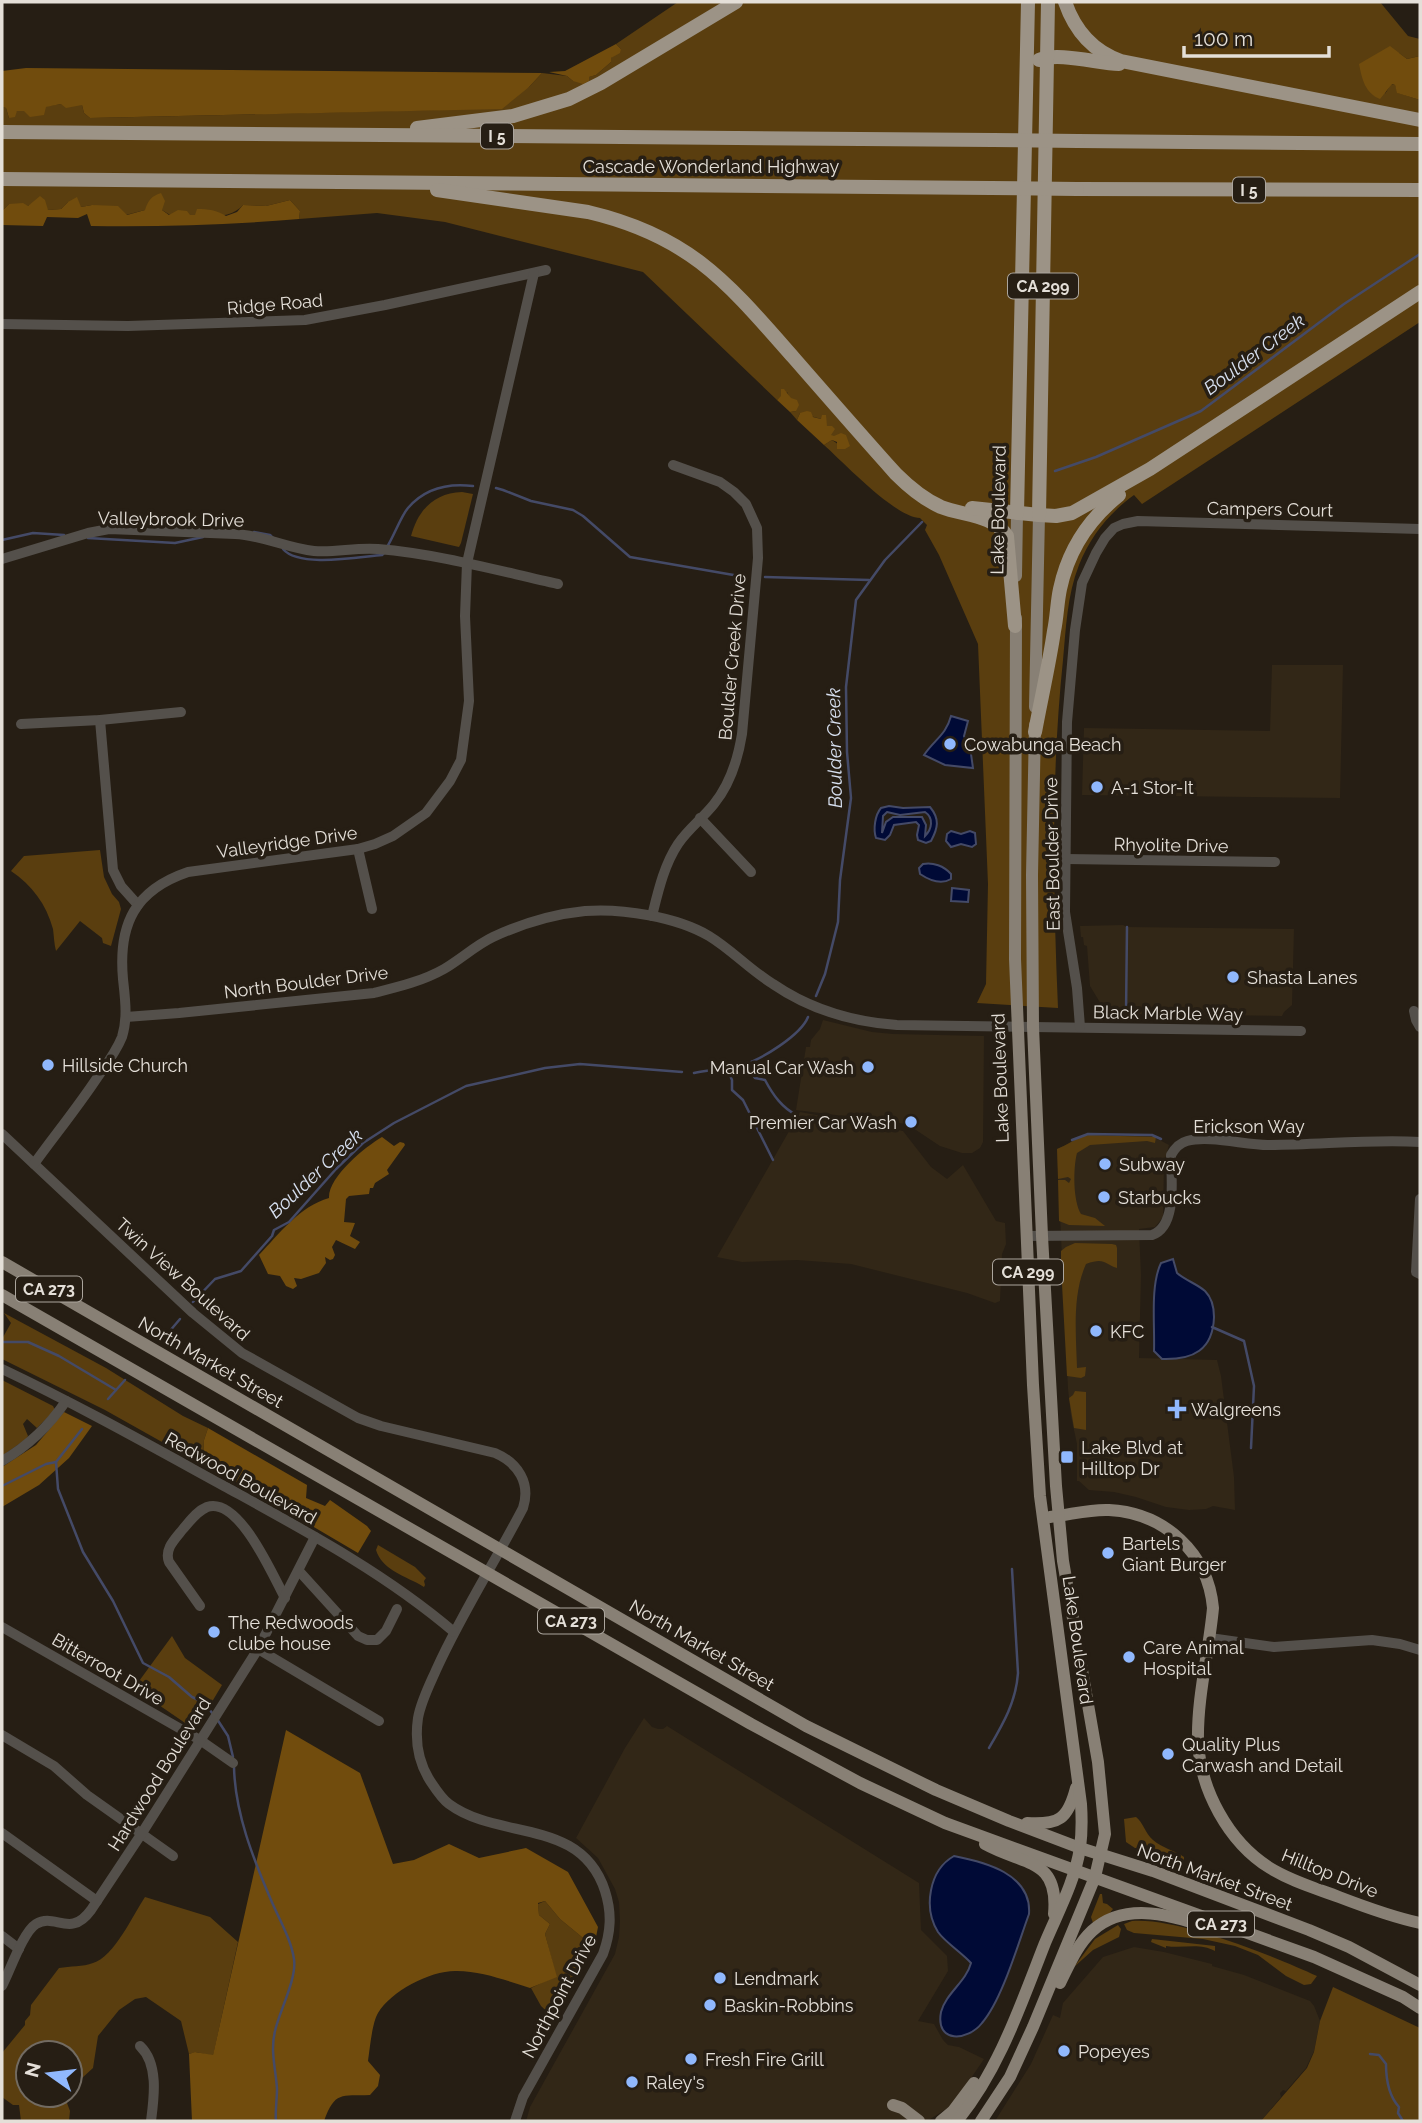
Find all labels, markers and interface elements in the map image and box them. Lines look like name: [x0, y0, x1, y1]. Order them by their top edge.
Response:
scale bar: [1184, 14, 1329, 58]
text: 100 m: [1194, 26, 1253, 51]
road number: I 5: [481, 124, 513, 148]
street label: Cascade Wonderland Highway: [583, 156, 839, 177]
road number: I 5: [1233, 178, 1265, 202]
road number: CA 299: [1008, 274, 1078, 298]
street label: Ridge Road: [226, 289, 324, 319]
water label: Boulder Creek: [1199, 309, 1309, 399]
street label: Lake Boulevard: [986, 445, 1010, 575]
street label: Campers Court: [1207, 497, 1333, 521]
street label: Valleybrook Drive: [98, 507, 245, 531]
street label: Boulder Creek Drive: [714, 572, 750, 741]
water label: Boulder Creek: [822, 688, 846, 808]
place label: Cowabunga Beach: [964, 734, 1122, 755]
marker: Cowabunga Beach: [942, 736, 958, 752]
street label: East Boulder Drive: [1040, 777, 1064, 931]
place label: A-1 Stor-It: [1111, 777, 1194, 798]
marker: A-1 Stor-It: [1089, 779, 1105, 795]
street label: Valleyridge Drive: [215, 822, 359, 862]
street label: Rhyolite Drive: [1113, 833, 1229, 857]
street label: North Boulder Drive: [223, 961, 390, 1002]
place label: Shasta Lanes: [1247, 967, 1358, 988]
marker: Shasta Lanes: [1225, 969, 1241, 985]
street label: Black Marble Way: [1093, 1001, 1244, 1025]
street label: Lake Boulevard: [987, 1013, 1013, 1143]
place label: Hillside Church: [62, 1055, 188, 1076]
marker: Hillside Church: [40, 1057, 56, 1073]
place label: Manual Car Wash: [710, 1057, 854, 1078]
marker: Manual Car Wash: [860, 1059, 876, 1075]
place label: Premier Car Wash: [749, 1112, 897, 1133]
marker: Premier Car Wash: [903, 1114, 919, 1130]
street label: Erickson Way: [1193, 1116, 1305, 1137]
water label: Boulder Creek: [263, 1124, 367, 1222]
place label: Subway: [1119, 1154, 1185, 1175]
marker: Subway: [1097, 1156, 1113, 1172]
place label: Starbucks: [1118, 1187, 1201, 1208]
marker: Starbucks: [1096, 1189, 1112, 1205]
street label: Twin View Boulevard: [112, 1213, 254, 1345]
road number: CA 299: [993, 1260, 1063, 1284]
road number: CA 273: [16, 1276, 82, 1302]
street label: North Market Street: [135, 1312, 287, 1412]
place label: KFC: [1110, 1321, 1144, 1342]
marker: KFC: [1088, 1323, 1104, 1339]
place label: Walgreens: [1191, 1399, 1281, 1420]
marker: Walgreens: [1169, 1401, 1185, 1417]
street label: Redwood Boulevard: [162, 1428, 320, 1528]
place label: Lake Blvd at Hilltop Dr: [1081, 1437, 1183, 1479]
marker: Lake Blvd at Hilltop Dr: [1059, 1449, 1075, 1465]
place label: Bartels Giant Burger: [1122, 1533, 1227, 1575]
marker: Bartels Giant Burger: [1100, 1545, 1116, 1561]
street label: Lake Boulevard: [1059, 1574, 1097, 1706]
street label: North Market Street: [626, 1595, 778, 1695]
road number: CA 273: [538, 1609, 604, 1634]
place label: The Redwoods clube house: [228, 1612, 354, 1654]
marker: The Redwoods clube house: [206, 1624, 222, 1640]
street label: Bitterroot Drive: [48, 1629, 168, 1710]
place label: Care Animal Hospital: [1143, 1637, 1244, 1679]
marker: Care Animal Hospital: [1121, 1649, 1137, 1665]
street label: Hardwood Boulevard: [103, 1693, 215, 1855]
place label: Quality Plus Carwash and Detail: [1182, 1734, 1343, 1776]
marker: Quality Plus Carwash and Detail: [1160, 1746, 1176, 1762]
street label: North Market Street: [1134, 1839, 1296, 1915]
street label: Hilltop Drive: [1279, 1844, 1382, 1902]
road number: CA 273: [1188, 1912, 1254, 1936]
street label: Northpoint Drive: [518, 1930, 601, 2061]
place label: Lendmark: [734, 1968, 819, 1989]
marker: Lendmark: [712, 1970, 728, 1986]
place label: Baskin-Robbins: [724, 1995, 854, 2016]
marker: Baskin-Robbins: [702, 1997, 718, 2013]
north arrow: [14, 2039, 84, 2109]
place label: Popeyes: [1078, 2041, 1150, 2062]
marker: Popeyes: [1056, 2043, 1072, 2059]
place label: Fresh Fire Grill: [705, 2049, 824, 2070]
marker: Fresh Fire Grill: [683, 2051, 699, 2067]
text: N: [20, 2060, 45, 2080]
place label: Raley's: [646, 2072, 705, 2093]
marker: Raley's: [624, 2074, 640, 2090]

